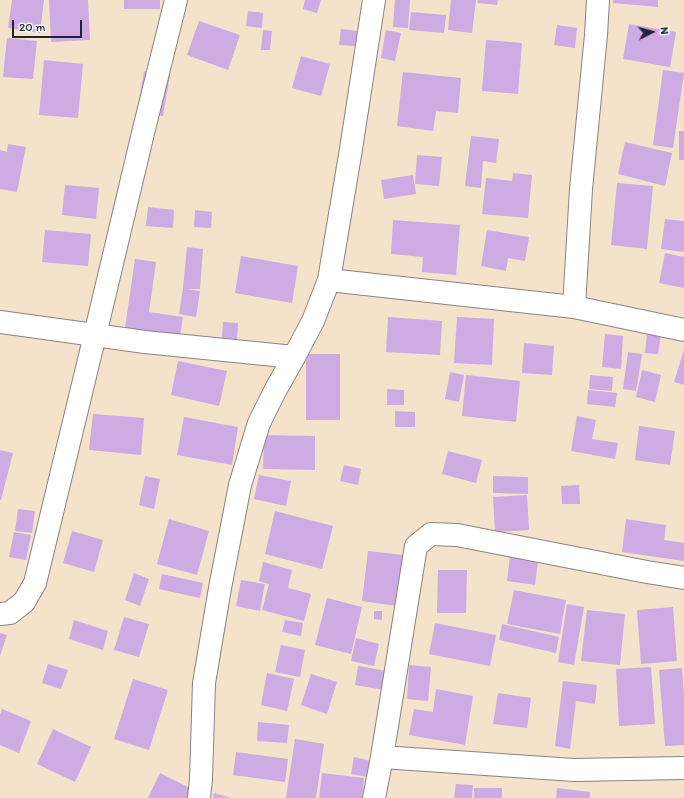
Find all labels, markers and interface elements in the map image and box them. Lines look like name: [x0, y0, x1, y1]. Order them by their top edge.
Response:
scale bar: [14, 12, 84, 38]
north arrow: [632, 12, 672, 52]
text: 20 m: [19, 20, 46, 34]
text: N: [658, 26, 671, 35]

